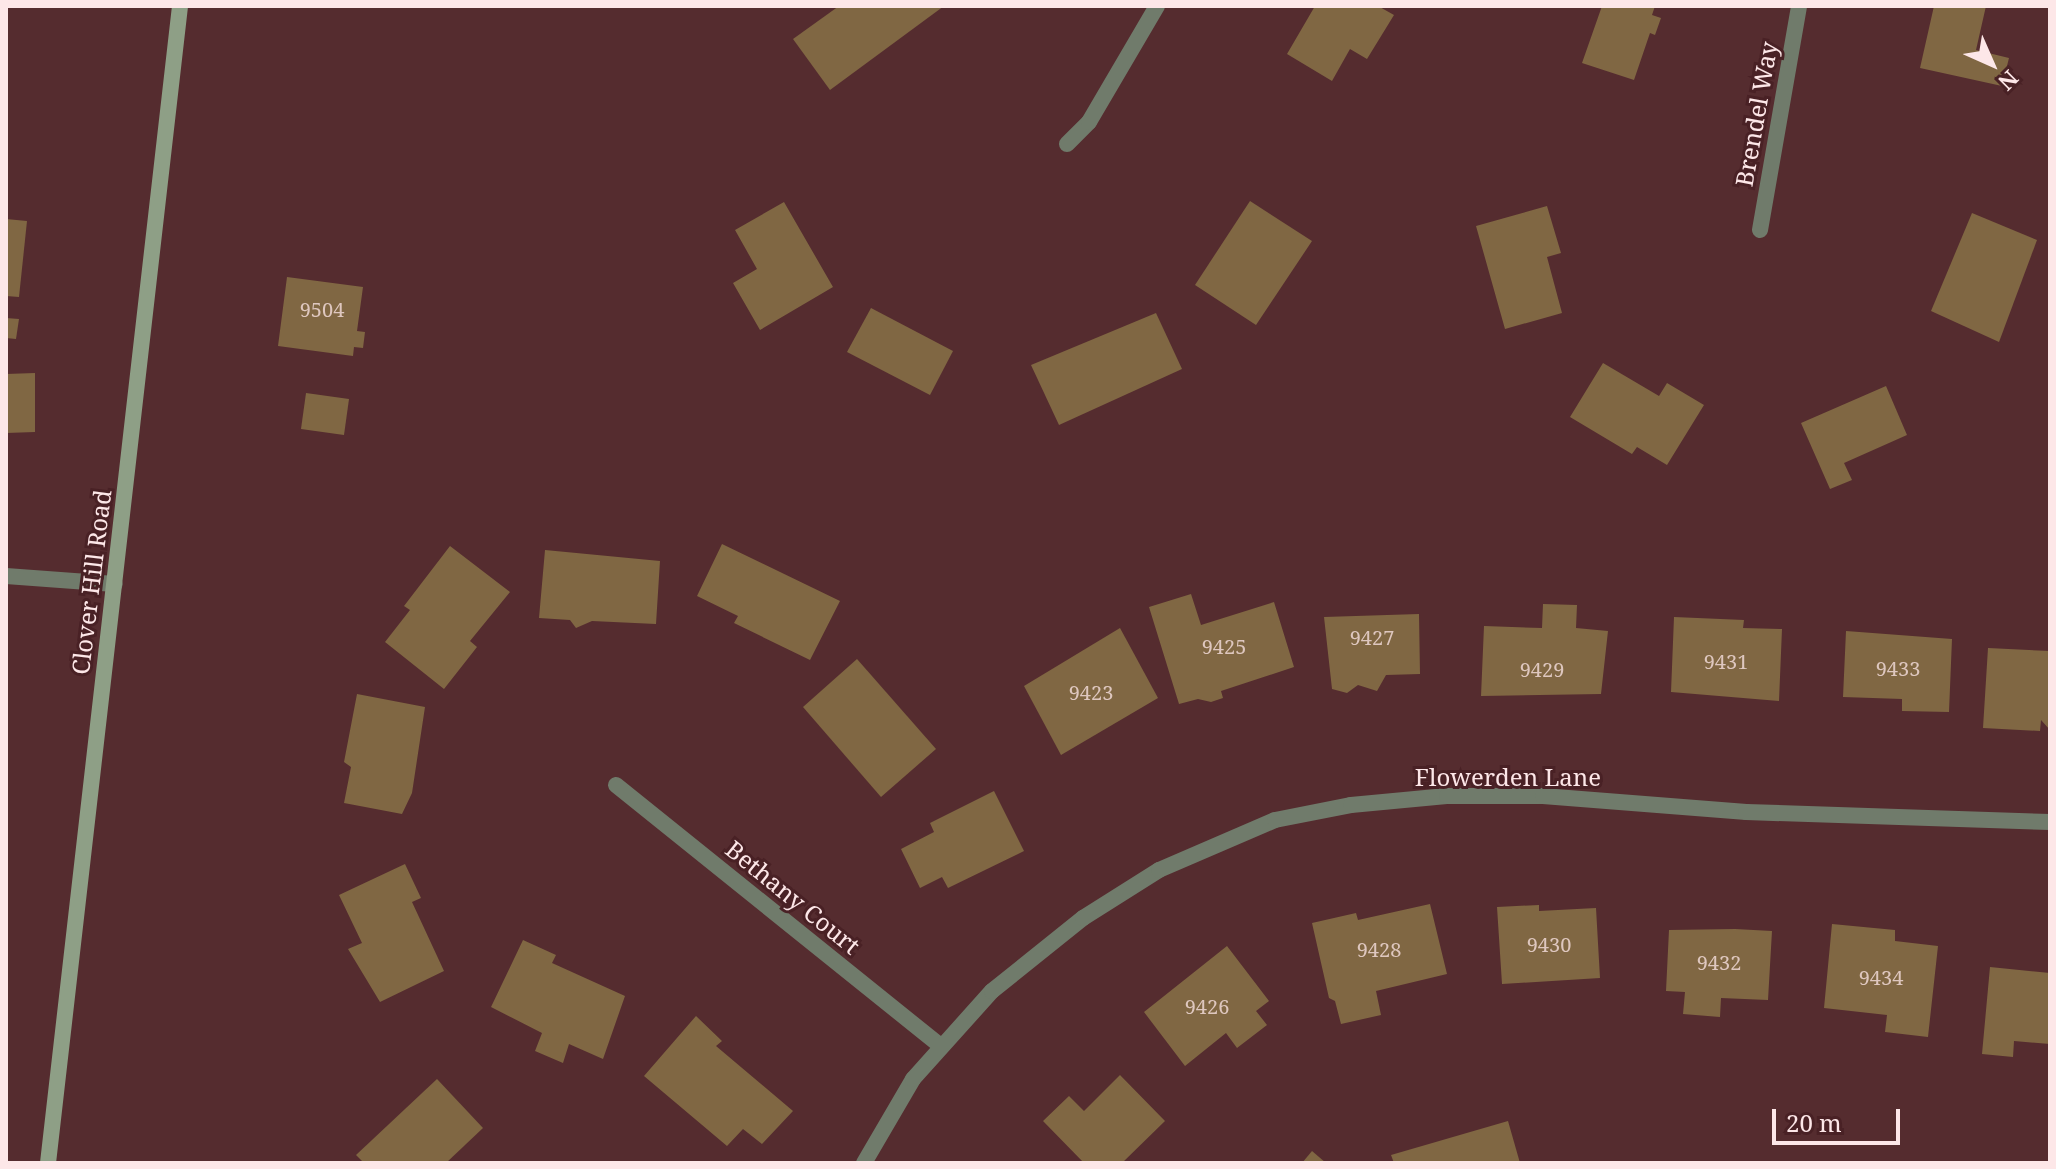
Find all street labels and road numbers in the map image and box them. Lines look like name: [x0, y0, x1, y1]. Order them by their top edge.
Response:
street label: Brendel Way: [1729, 39, 1783, 189]
street label: Clover Hill Road: [65, 488, 117, 676]
street label: Flowerden Lane: [1415, 763, 1601, 791]
street label: Bethany Court: [720, 834, 866, 960]

